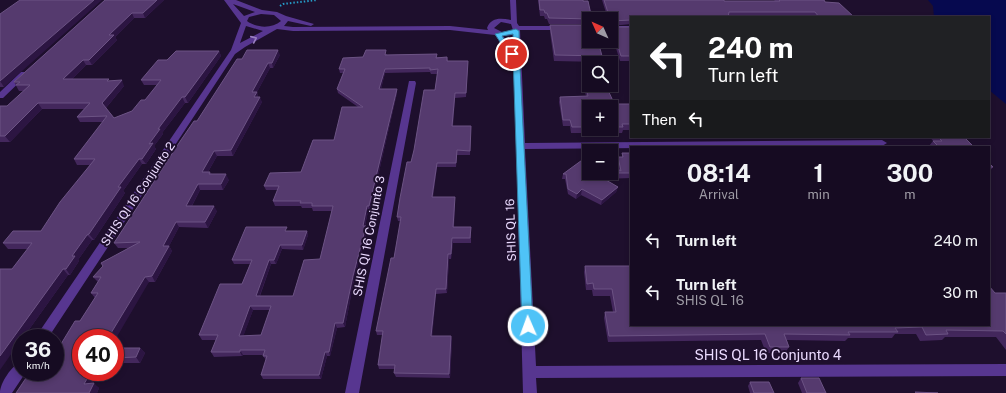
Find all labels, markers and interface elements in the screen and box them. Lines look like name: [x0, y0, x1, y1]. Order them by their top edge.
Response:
north arrow: [582, 12, 618, 48]
map controls: [582, 12, 618, 180]
text: 240 m: [708, 31, 794, 64]
icon: left: [642, 32, 694, 84]
one-way arrow: [250, 36, 258, 44]
pin: [495, 37, 529, 71]
icon: arrive: [501, 43, 523, 65]
button: search: [582, 56, 618, 92]
text: Turn left: [708, 65, 778, 86]
button: +: [582, 100, 618, 136]
icon: left: [685, 108, 707, 130]
text: Then: [642, 111, 677, 128]
street label: SHIS QI 16 Conjunto 2: [98, 139, 178, 249]
button: −: [582, 144, 618, 180]
text: 08:14: [687, 159, 751, 187]
text: 1: [813, 159, 824, 187]
text: 300: [886, 159, 933, 187]
street label: SHIS QI 16 Conjunto 3: [350, 174, 388, 298]
text: Arrival: [699, 187, 739, 202]
text: min: [808, 187, 830, 202]
text: m: [904, 187, 915, 202]
street label: SHIS QL 16: [503, 198, 519, 262]
icon: left: [642, 229, 664, 251]
text: Turn left: [676, 232, 737, 249]
text: 240 m: [934, 232, 978, 249]
text: Turn left: [676, 276, 737, 293]
icon: left: [642, 281, 664, 303]
text: 30 m: [943, 284, 978, 301]
text: SHIS QL 16: [676, 293, 744, 308]
position arrow: [507, 305, 549, 347]
speed limit sign: 40: [72, 329, 124, 381]
text: 36: [25, 338, 51, 362]
street label: SHIS QL 16 Conjunto 4: [694, 347, 842, 363]
text: km/h: [26, 359, 50, 371]

